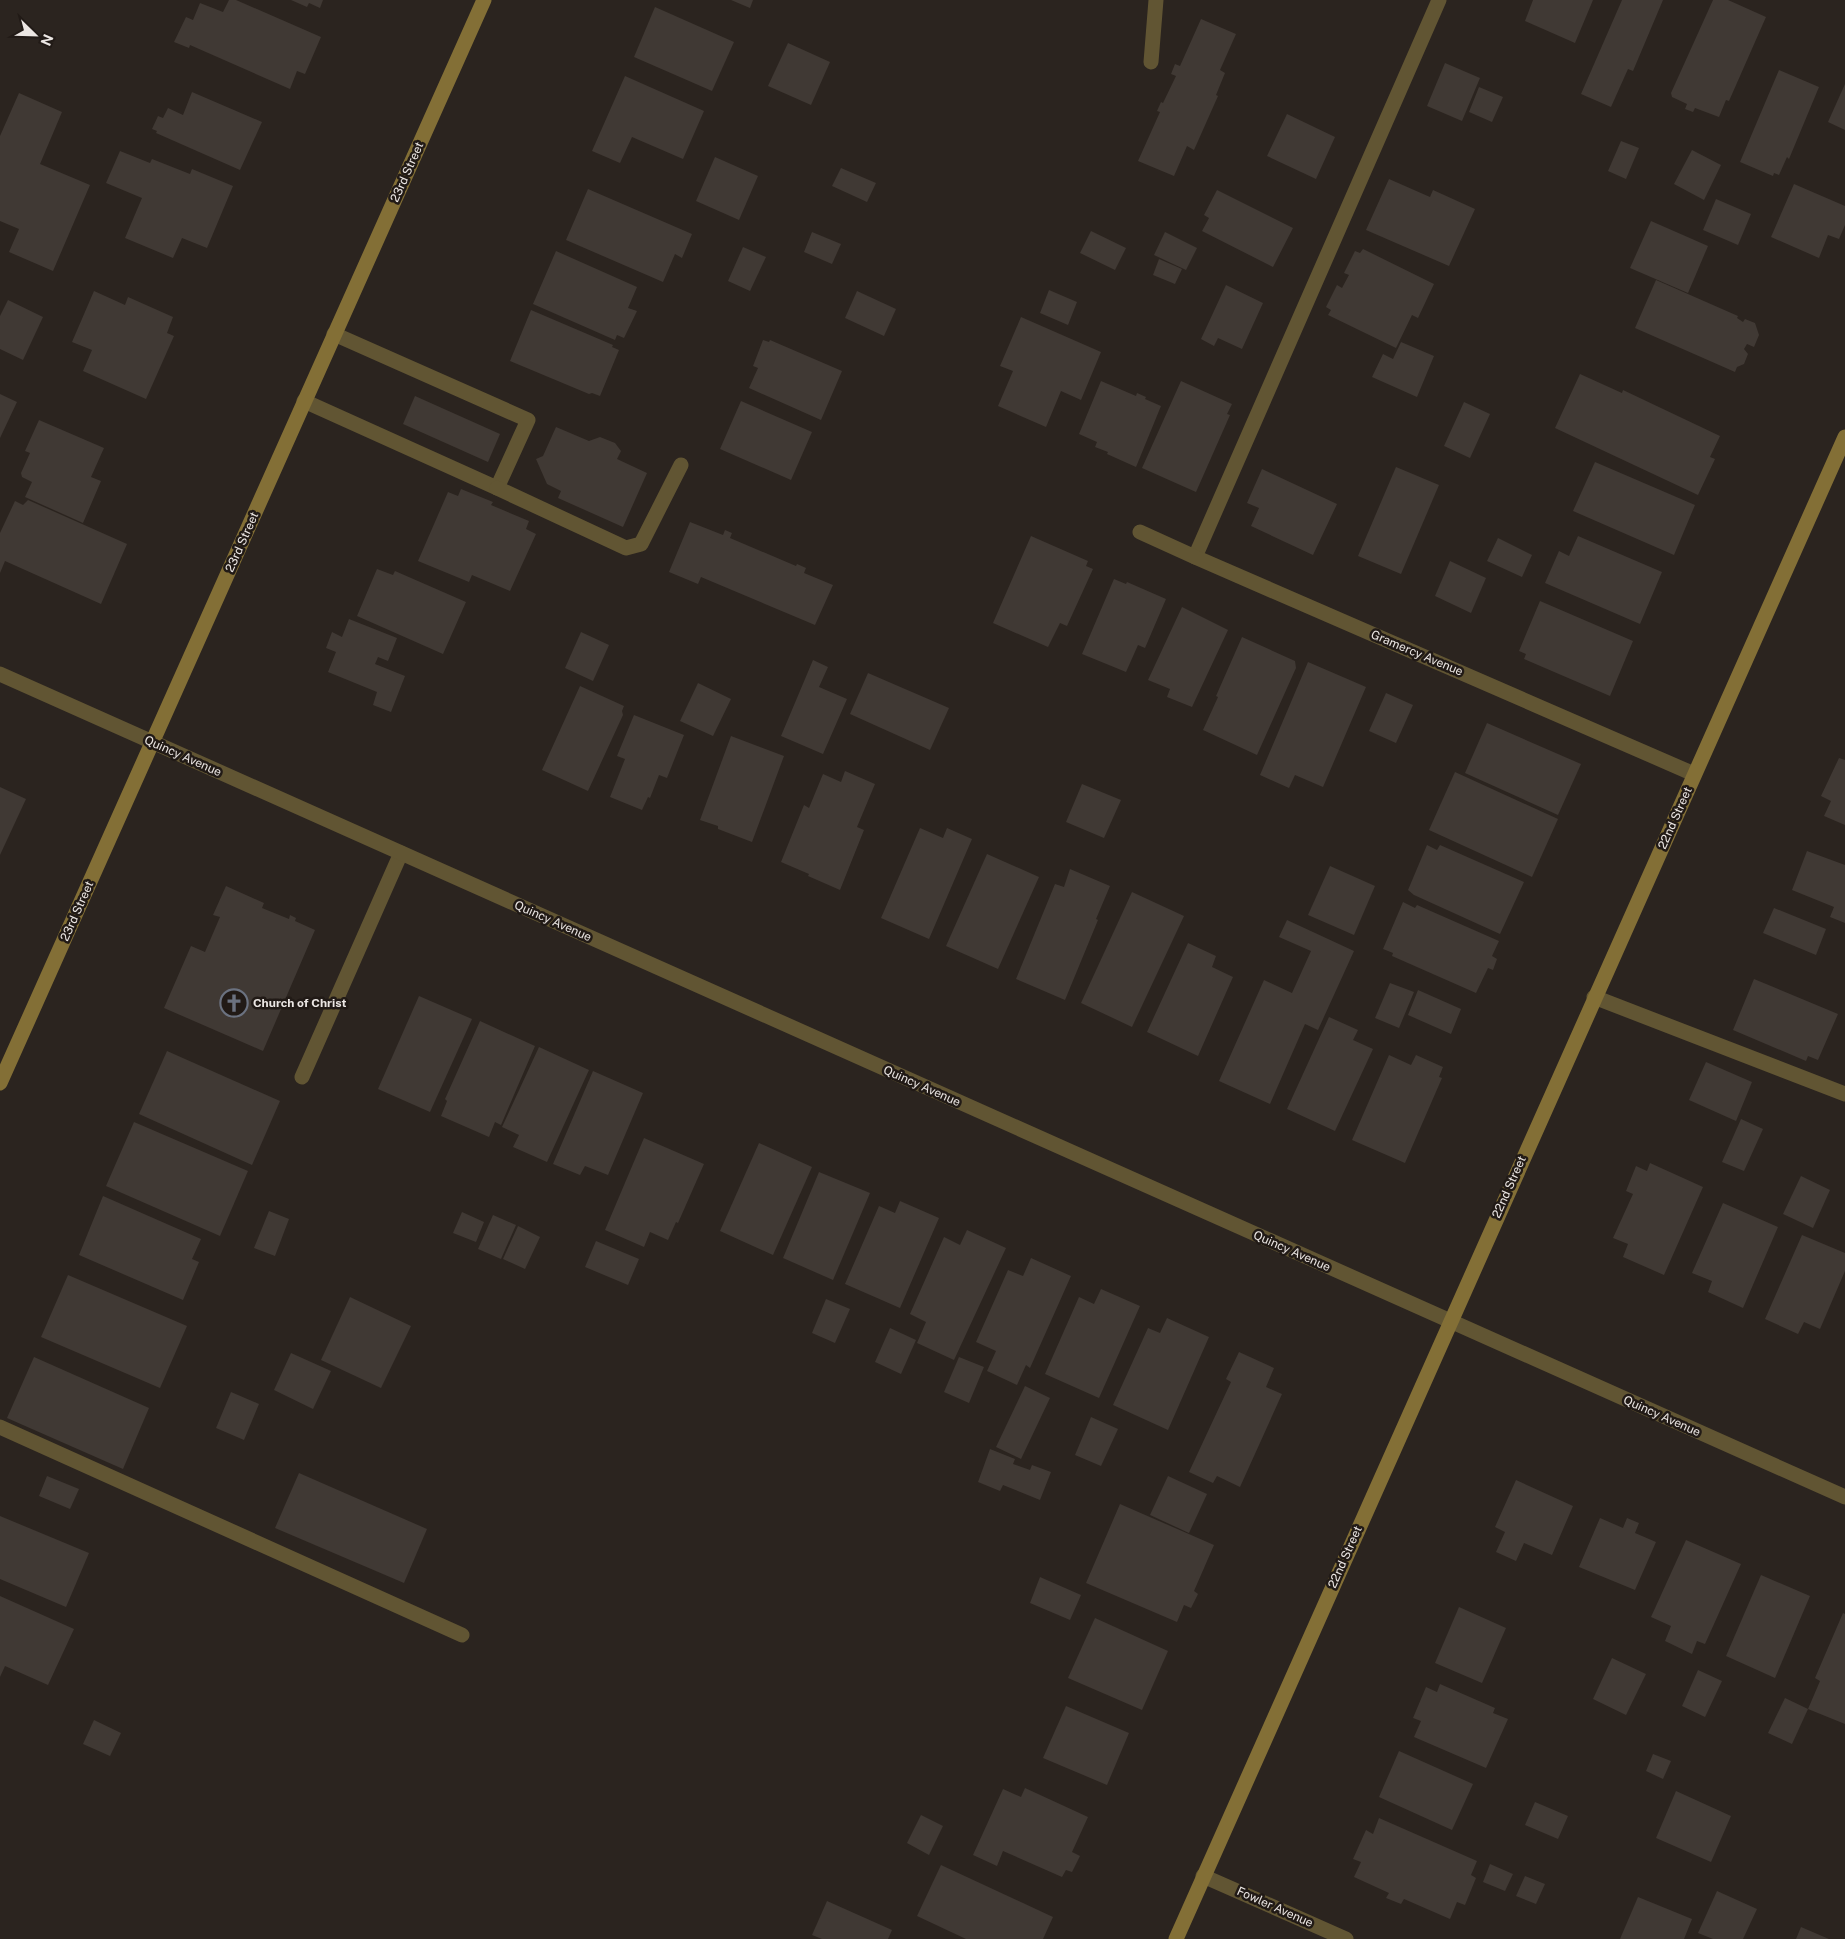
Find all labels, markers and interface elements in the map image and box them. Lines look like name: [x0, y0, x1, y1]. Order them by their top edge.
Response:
north arrow: [10, 10, 60, 60]
text: N: [37, 32, 56, 48]
street label: 23rd Street: [388, 139, 427, 204]
street label: 23rd Street: [223, 509, 262, 574]
street label: Gramercy Avenue: [1369, 627, 1465, 679]
street label: Quincy Avenue: [142, 733, 224, 779]
street label: 22nd Street: [1655, 785, 1695, 851]
street label: 23rd Street: [58, 878, 97, 943]
street label: Quincy Avenue: [512, 898, 594, 944]
church icon: Church of Christ: [219, 988, 249, 1018]
place label: Church of Christ: [253, 996, 346, 1010]
street label: Quincy Avenue: [881, 1063, 963, 1109]
street label: 22nd Street: [1489, 1154, 1529, 1220]
street label: Quincy Avenue: [1251, 1228, 1333, 1274]
street label: Quincy Avenue: [1621, 1393, 1703, 1439]
street label: 22nd Street: [1325, 1524, 1365, 1590]
street label: Fowler Avenue: [1235, 1884, 1315, 1930]

